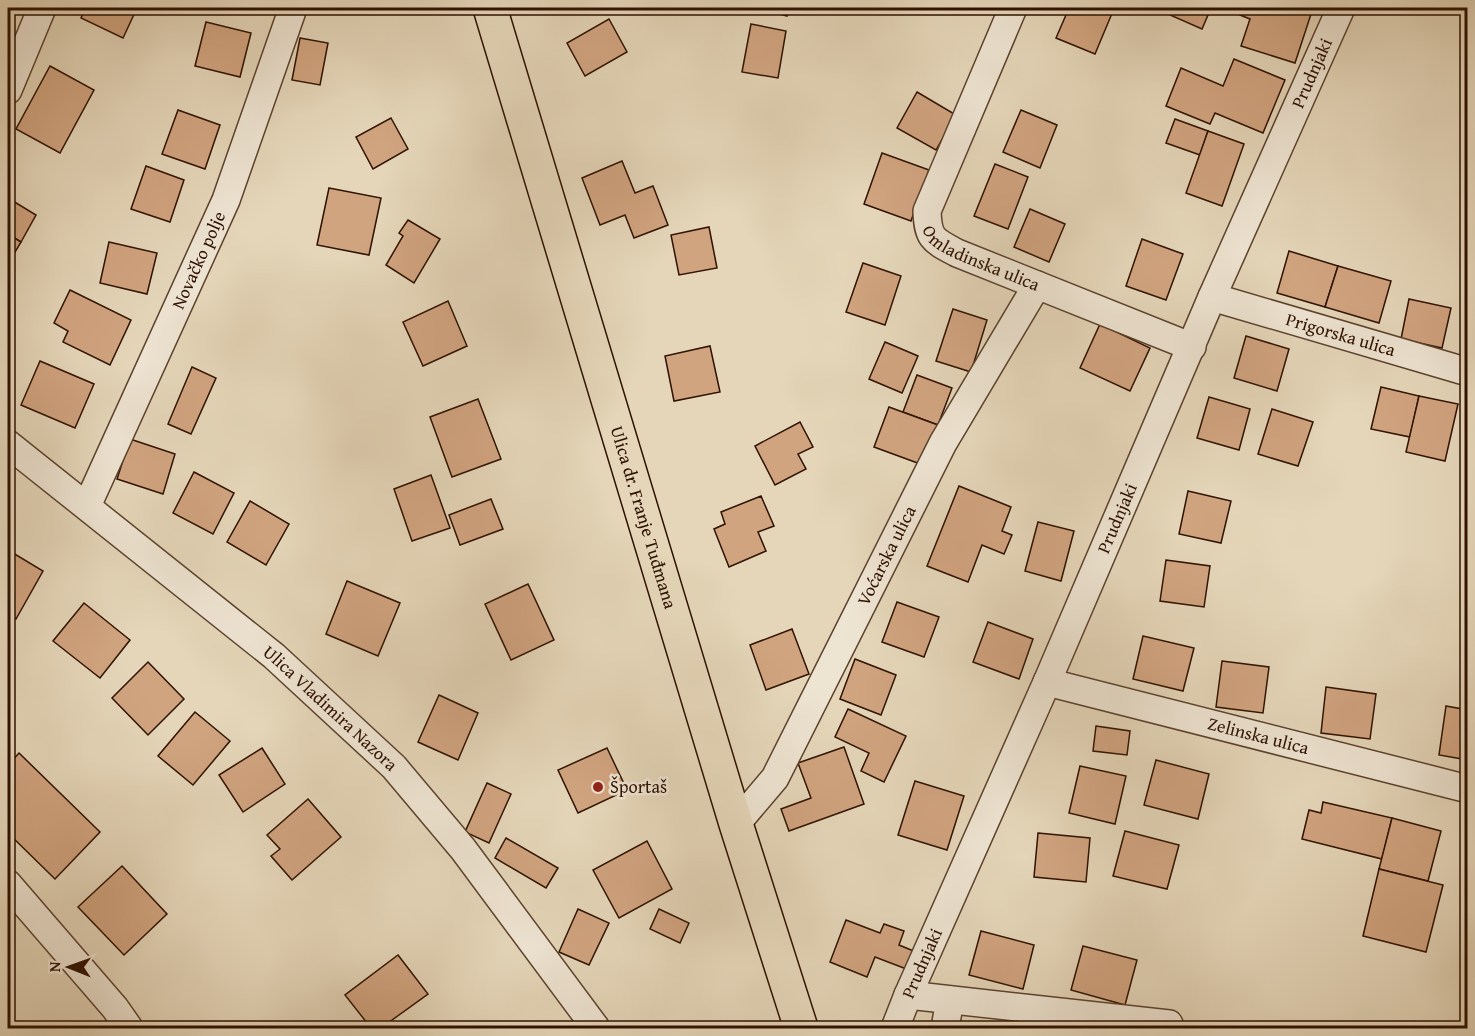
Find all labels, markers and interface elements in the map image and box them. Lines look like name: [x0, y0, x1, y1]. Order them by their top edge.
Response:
street label: Prudnjaki: [1284, 34, 1339, 112]
street label: Novačko polje: [164, 207, 232, 313]
street label: Omladinska ulica: [916, 221, 1044, 298]
street label: Prigorska ulica: [1283, 305, 1399, 363]
street label: Ulica dr. Franje Tuđmana: [604, 422, 684, 612]
street label: Prudnjaki: [1090, 479, 1144, 558]
street label: Voćarska ulica: [850, 500, 923, 610]
street label: Ulica Vladimira Nazora: [258, 638, 405, 778]
street label: Zelinska ulica: [1205, 709, 1312, 761]
place label: Športaš: [610, 773, 667, 800]
marker: Športaš: [591, 780, 605, 794]
street label: Prudnjaki: [894, 924, 949, 1003]
north arrow: [39, 937, 99, 997]
text: N: [42, 961, 66, 972]

